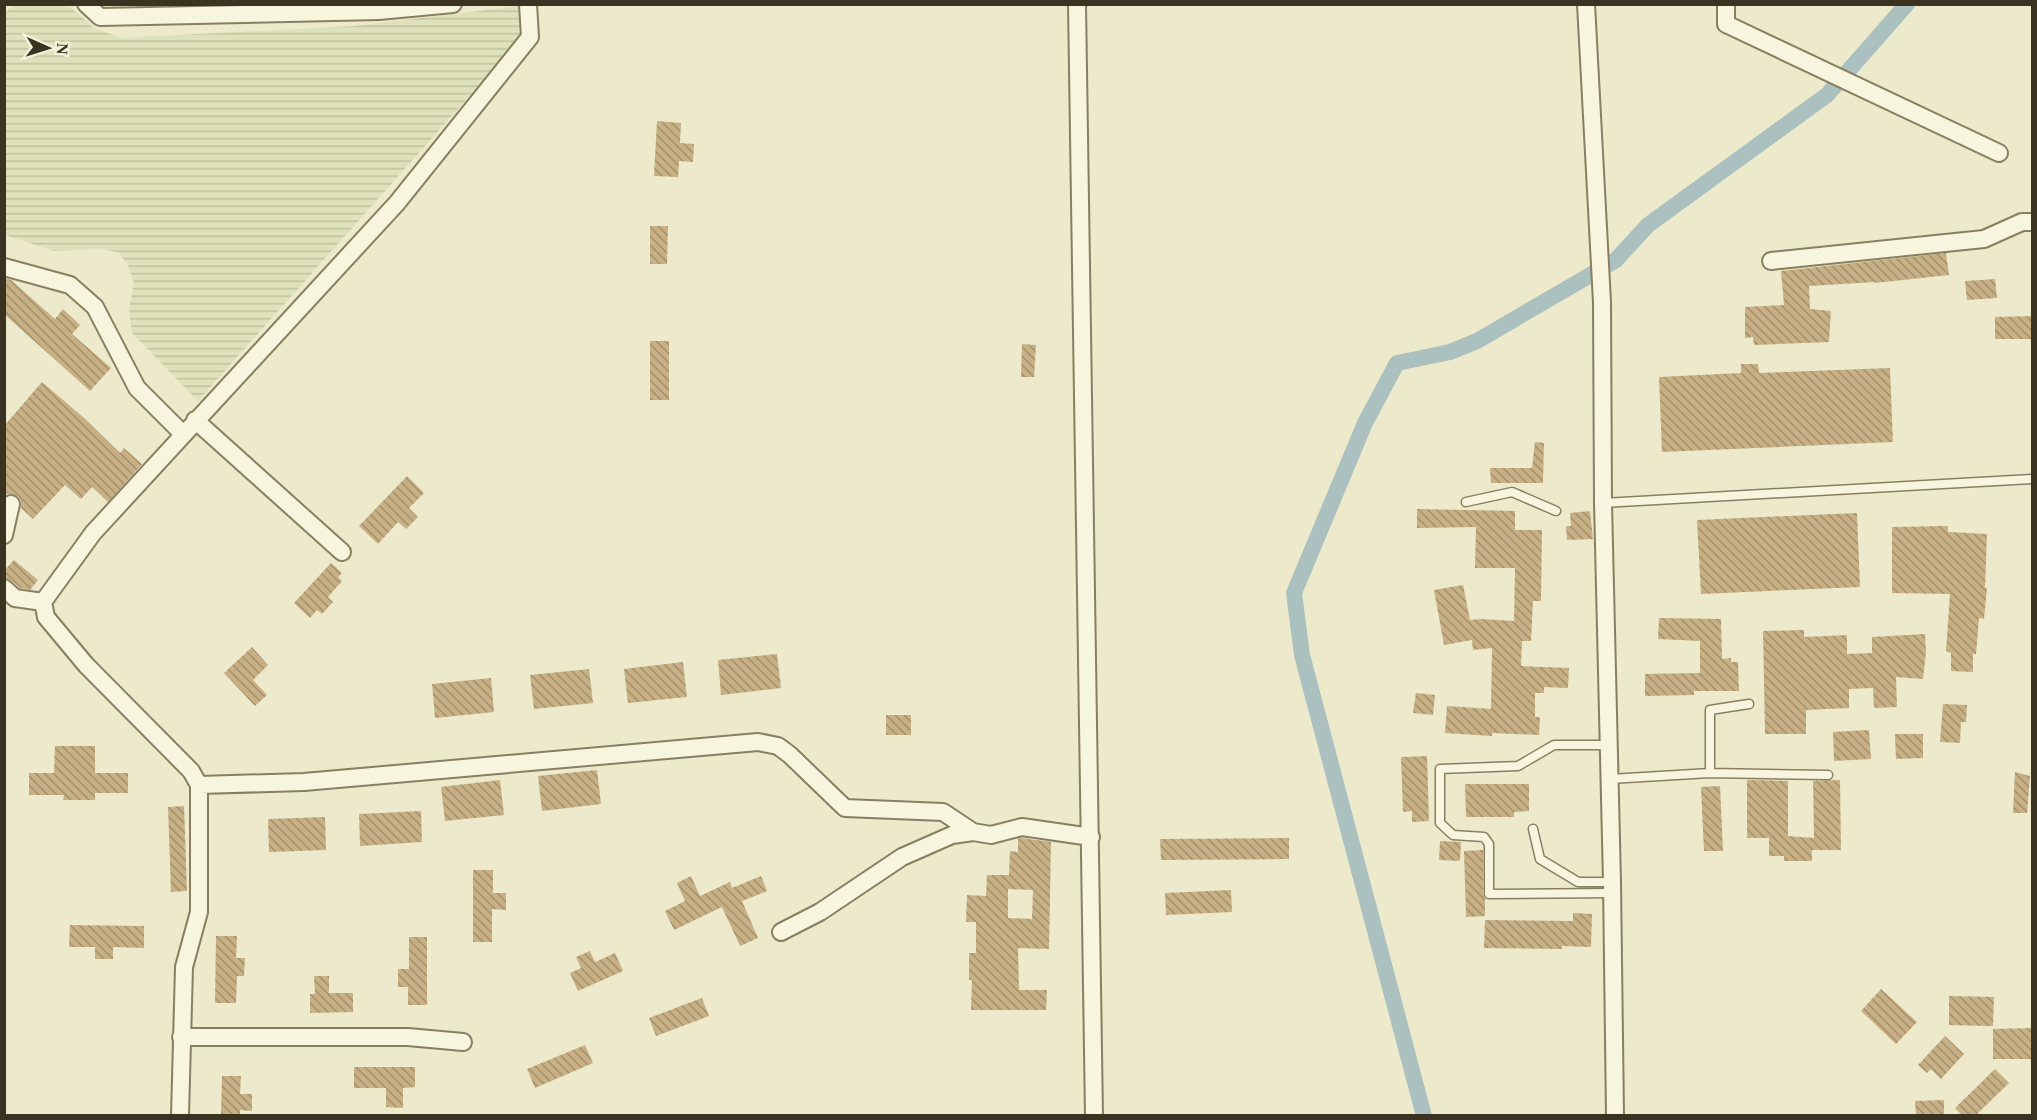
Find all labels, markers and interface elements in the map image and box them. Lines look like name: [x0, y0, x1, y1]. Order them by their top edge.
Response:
north arrow: [18, 18, 78, 78]
text: N: [54, 43, 71, 55]

